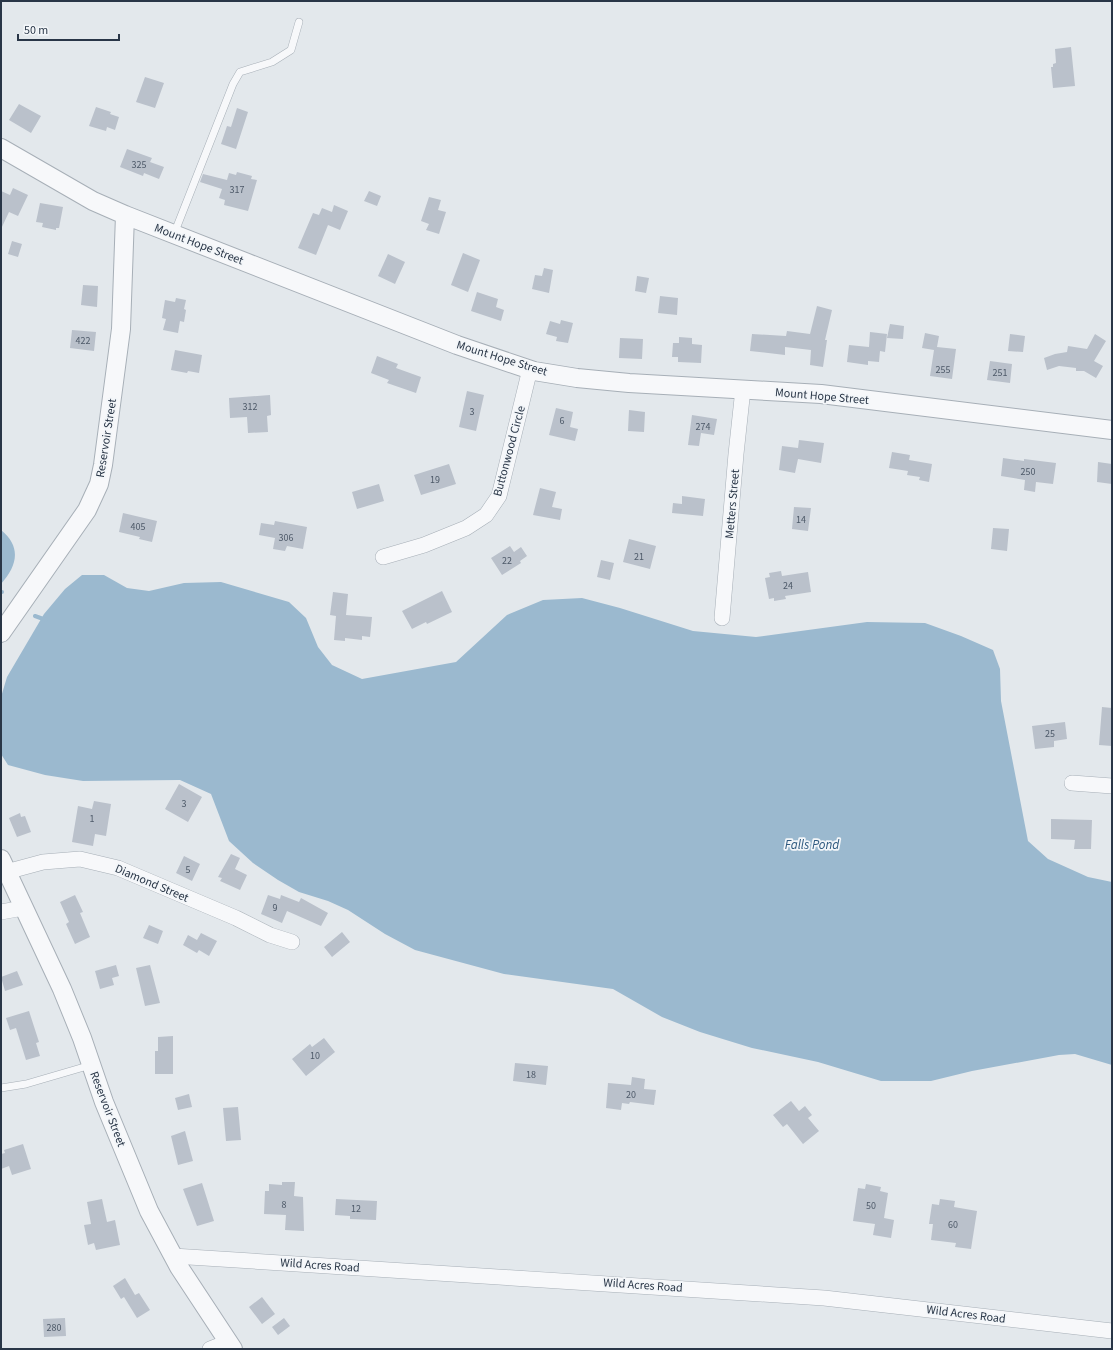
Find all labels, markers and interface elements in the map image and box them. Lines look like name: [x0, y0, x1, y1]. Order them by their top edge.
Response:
scale bar: [18, 16, 119, 42]
text: 50 m: [24, 22, 48, 39]
house number: 325: [132, 158, 146, 172]
house number: 317: [230, 183, 244, 197]
street label: Mount Hope Street: [152, 220, 246, 269]
house number: 422: [76, 334, 90, 348]
street label: Mount Hope Street: [454, 337, 549, 380]
house number: 255: [936, 363, 950, 377]
house number: 251: [993, 366, 1007, 380]
street label: Mount Hope Street: [774, 384, 870, 409]
street label: Reservoir Street: [92, 397, 121, 479]
house number: 312: [243, 400, 257, 414]
street label: Buttonwood Circle: [489, 404, 530, 498]
house number: 3: [470, 405, 475, 419]
house number: 6: [560, 414, 565, 428]
house number: 274: [696, 420, 710, 434]
house number: 250: [1021, 465, 1035, 479]
street label: Metters Street: [721, 469, 744, 540]
house number: 19: [430, 473, 440, 487]
house number: 14: [796, 513, 806, 527]
house number: 405: [131, 520, 145, 534]
house number: 306: [279, 531, 293, 545]
house number: 21: [634, 550, 644, 564]
house number: 22: [502, 554, 512, 568]
house number: 24: [783, 579, 793, 593]
house number: 25: [1045, 727, 1055, 741]
house number: 3: [182, 797, 187, 811]
house number: 1: [90, 812, 95, 826]
water label: Falls Pond: [785, 836, 840, 854]
street label: Diamond Street: [112, 860, 191, 907]
house number: 5: [186, 863, 191, 877]
house number: 9: [273, 901, 278, 915]
house number: 10: [310, 1049, 320, 1063]
house number: 18: [526, 1068, 536, 1082]
street label: Reservoir Street: [85, 1069, 130, 1149]
house number: 20: [626, 1088, 636, 1102]
house number: 8: [282, 1198, 287, 1212]
house number: 50: [866, 1199, 876, 1213]
house number: 12: [351, 1202, 361, 1216]
house number: 60: [948, 1218, 958, 1232]
street label: Wild Acres Road: [280, 1254, 360, 1277]
street label: Wild Acres Road: [603, 1274, 683, 1297]
street label: Wild Acres Road: [925, 1301, 1007, 1328]
house number: 280: [47, 1321, 61, 1335]

